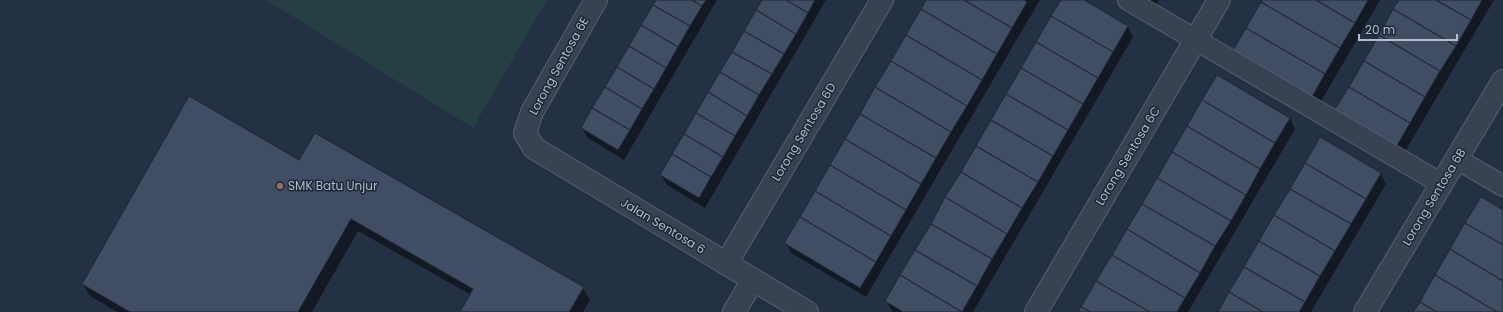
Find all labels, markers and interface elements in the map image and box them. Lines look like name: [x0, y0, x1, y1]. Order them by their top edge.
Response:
street label: Lorong Sentosa 6E: [525, 14, 593, 118]
scale bar: [1359, 16, 1457, 42]
text: 20 m: [1365, 21, 1395, 38]
street label: Lorong Sentosa 6D: [767, 79, 840, 184]
street label: Lorong Sentosa 6C: [1091, 103, 1164, 208]
street label: Lorong Sentosa 6B: [1398, 145, 1469, 249]
place label: SMK Batu Unjur: [288, 177, 378, 194]
marker: SMK Batu Unjur: [275, 181, 285, 191]
street label: Jalan Sentosa 6: [618, 194, 709, 258]

